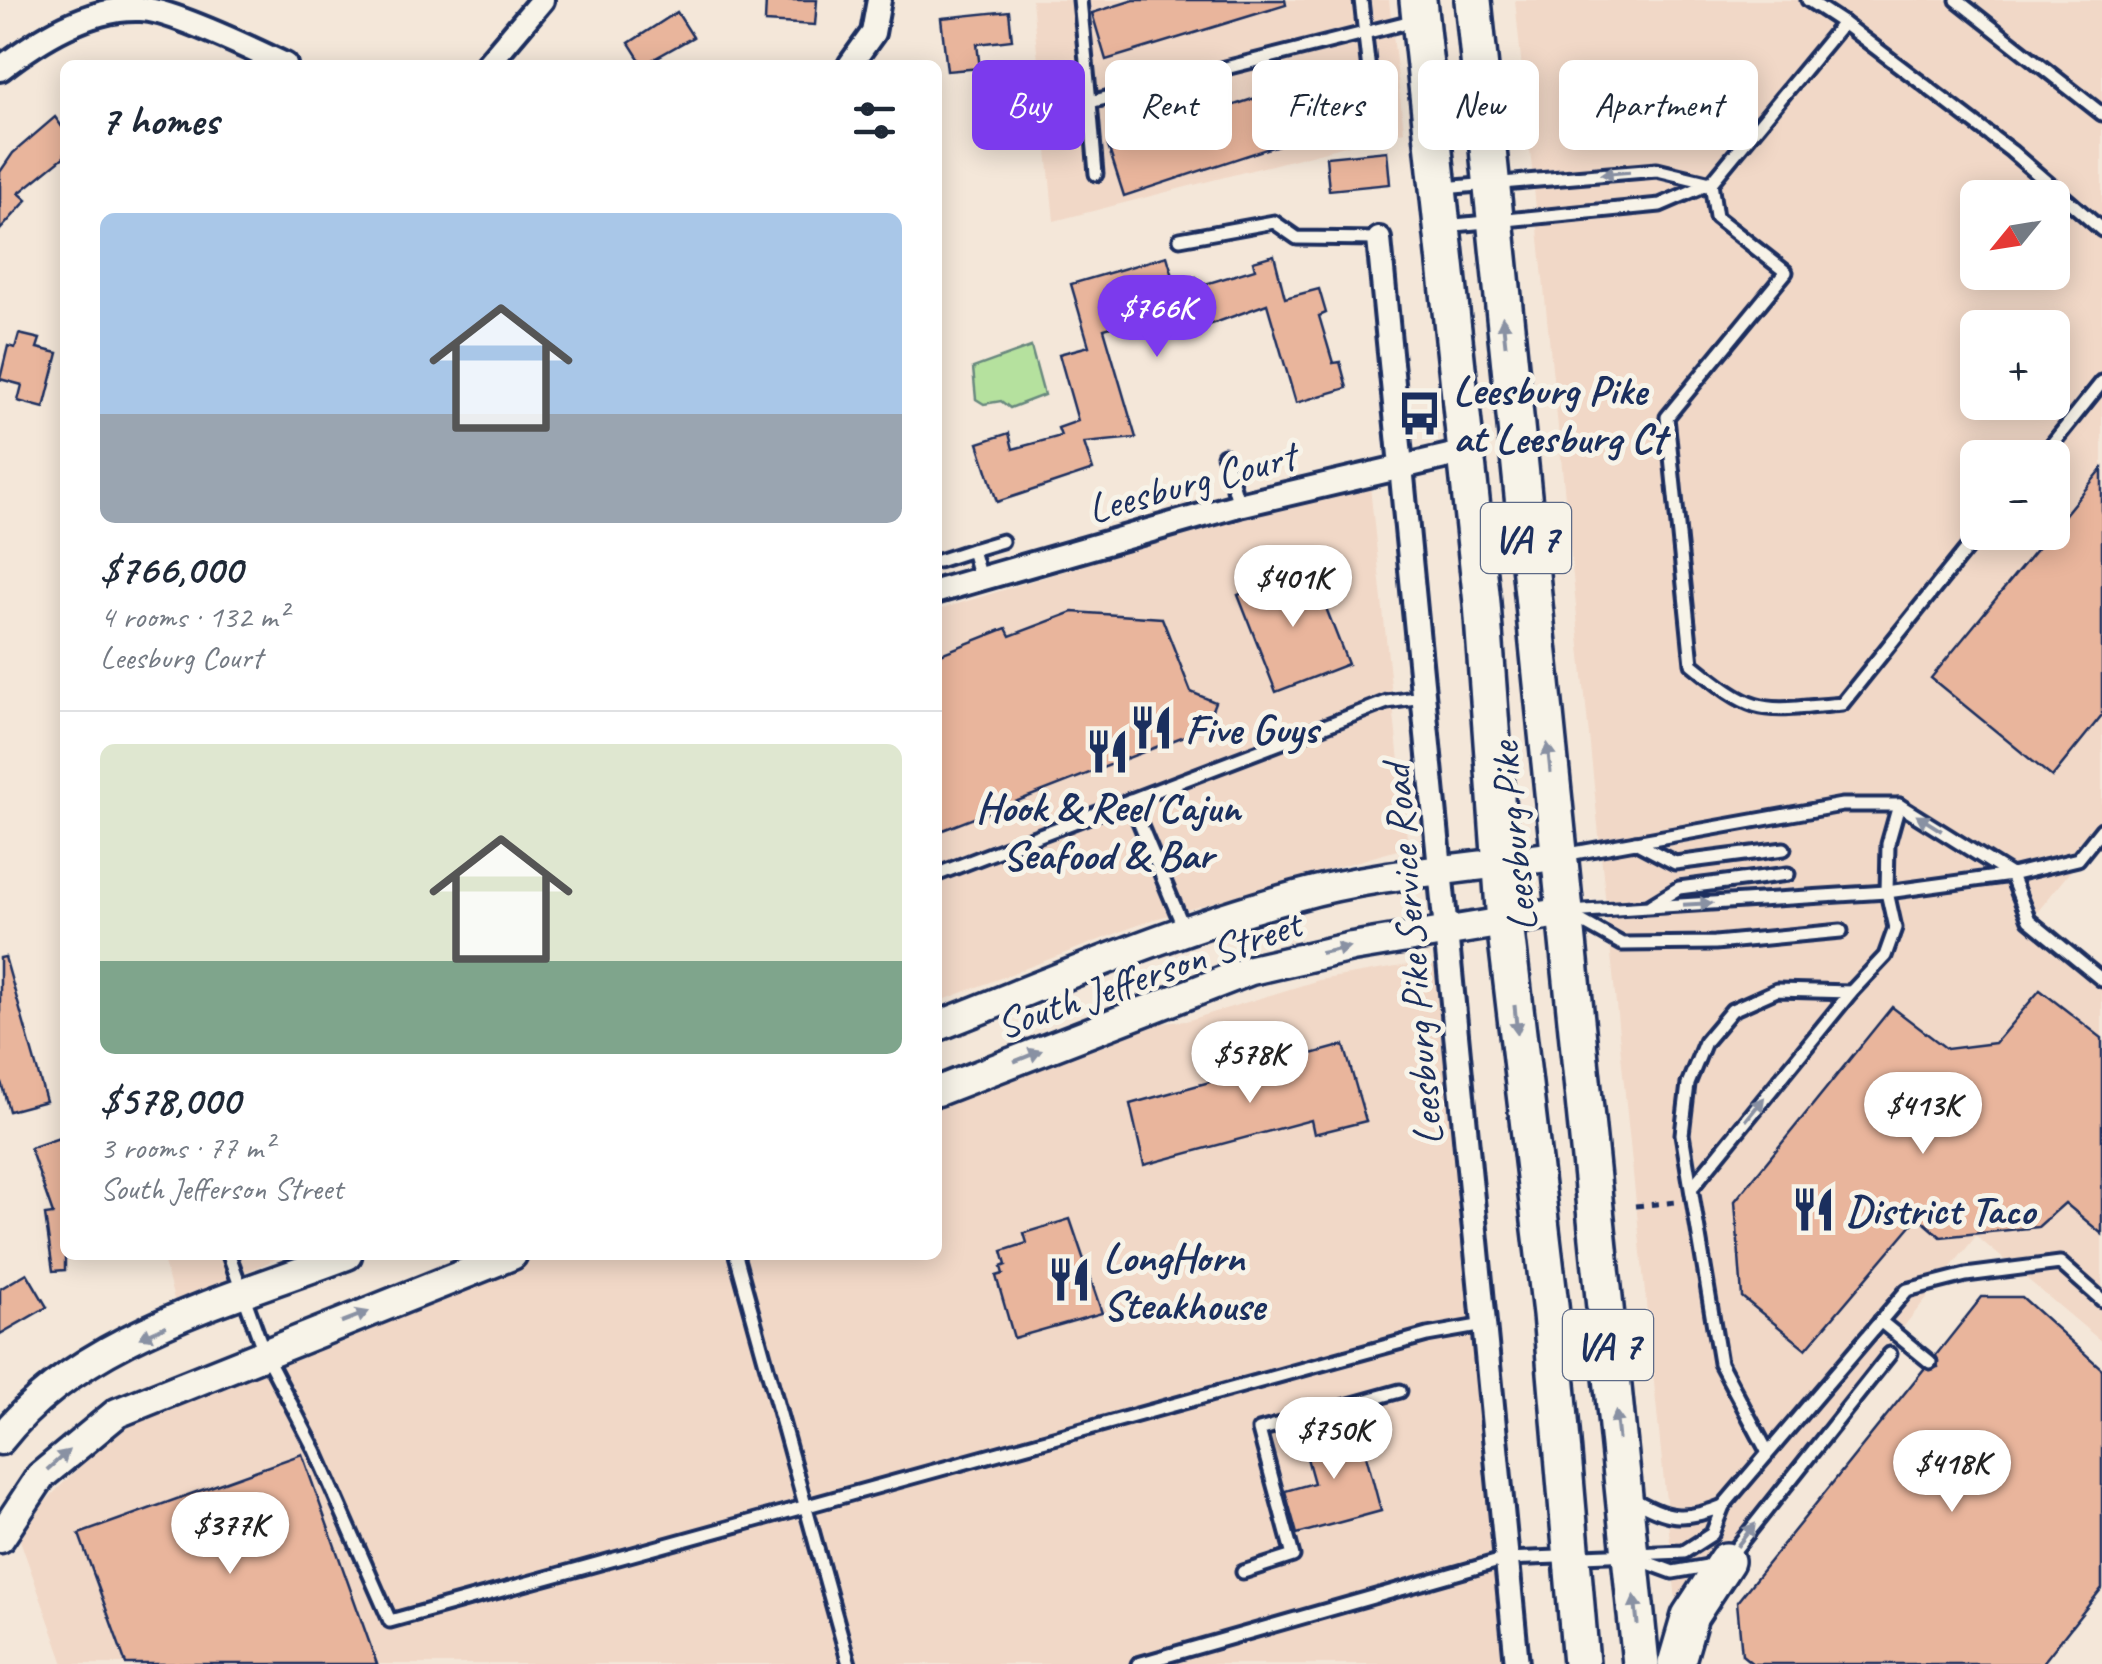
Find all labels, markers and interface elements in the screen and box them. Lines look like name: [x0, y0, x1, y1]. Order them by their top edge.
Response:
chip: Buy: [972, 60, 1085, 150]
chip: Rent: [1105, 60, 1232, 150]
chip: Filters: [1252, 60, 1398, 150]
chip: New: [1418, 60, 1539, 150]
chip: Apartment: [1559, 60, 1758, 150]
icon: filters: [847, 93, 902, 148]
text: 7 homes: [100, 94, 218, 147]
one-way arrow: [1599, 166, 1631, 182]
north arrow: [1960, 180, 2070, 290]
map controls: [1960, 180, 2070, 550]
pin: $766K: [1087, 275, 1227, 360]
icon: home: [411, 278, 591, 458]
text: $766K: [1119, 287, 1195, 328]
button: +: [1960, 310, 2070, 420]
one-way arrow: [1496, 314, 1512, 346]
place label: Leesburg Pike at Leesburg Ct: [1453, 364, 1671, 465]
bus stop icon: Leesburg Pike at Leesburg Ct: [1396, 389, 1444, 437]
street label: Leesburg Court: [1082, 428, 1306, 536]
button: −: [1960, 440, 2070, 550]
road number: VA 7: [1481, 503, 1571, 573]
text: $766,000: [100, 543, 242, 596]
pin: $401K: [1223, 545, 1363, 630]
text: $401K: [1256, 557, 1330, 598]
text: 4 rooms · 132 m²: [100, 596, 287, 637]
text: Leesburg Court: [100, 637, 262, 678]
place label: Five Guys: [1185, 703, 1322, 756]
restaurant icon: Five Guys: [1128, 704, 1176, 752]
restaurant icon: Hook & Reel Cajun Seafood & Bar: [1084, 728, 1132, 776]
street label: Leesburg Pike: [1477, 737, 1550, 934]
one-way arrow: [1540, 742, 1556, 774]
street label: Leesburg Pike Service Road: [1369, 757, 1456, 1148]
place label: Hook & Reel Cajun Seafood & Bar: [976, 781, 1243, 882]
icon: home: [411, 809, 591, 989]
one-way arrow: [1915, 815, 1943, 832]
street label: South Jefferson Street: [989, 896, 1312, 1051]
one-way arrow: [1682, 896, 1714, 912]
one-way arrow: [1320, 942, 1351, 958]
one-way arrow: [1508, 1005, 1524, 1036]
pin: $578K: [1180, 1021, 1320, 1106]
text: $578K: [1213, 1033, 1287, 1074]
one-way arrow: [1014, 1047, 1044, 1063]
pin: $413K: [1853, 1072, 1993, 1157]
text: $578,000: [100, 1074, 240, 1127]
text: $413K: [1886, 1084, 1960, 1125]
one-way arrow: [1744, 1097, 1765, 1122]
text: 3 rooms · 77 m²: [100, 1127, 273, 1168]
text: South Jefferson Street: [100, 1168, 343, 1209]
place label: District Taco: [1846, 1184, 2038, 1237]
restaurant icon: District Taco: [1789, 1185, 1837, 1233]
place label: LongHorn Steakhouse: [1103, 1231, 1267, 1332]
restaurant icon: LongHorn Steakhouse: [1046, 1256, 1094, 1304]
one-way arrow: [340, 1308, 370, 1324]
road number: VA 7: [1563, 1310, 1653, 1380]
one-way arrow: [138, 1324, 168, 1340]
pin: $750K: [1264, 1397, 1404, 1482]
text: $750K: [1297, 1409, 1371, 1450]
one-way arrow: [1609, 1409, 1625, 1441]
pin: $418K: [1882, 1430, 2022, 1515]
text: $418K: [1915, 1442, 1989, 1483]
one-way arrow: [45, 1450, 70, 1472]
pin: $377K: [160, 1492, 300, 1577]
text: $377K: [193, 1504, 267, 1545]
one-way arrow: [1735, 1522, 1756, 1548]
one-way arrow: [1628, 1594, 1644, 1626]

